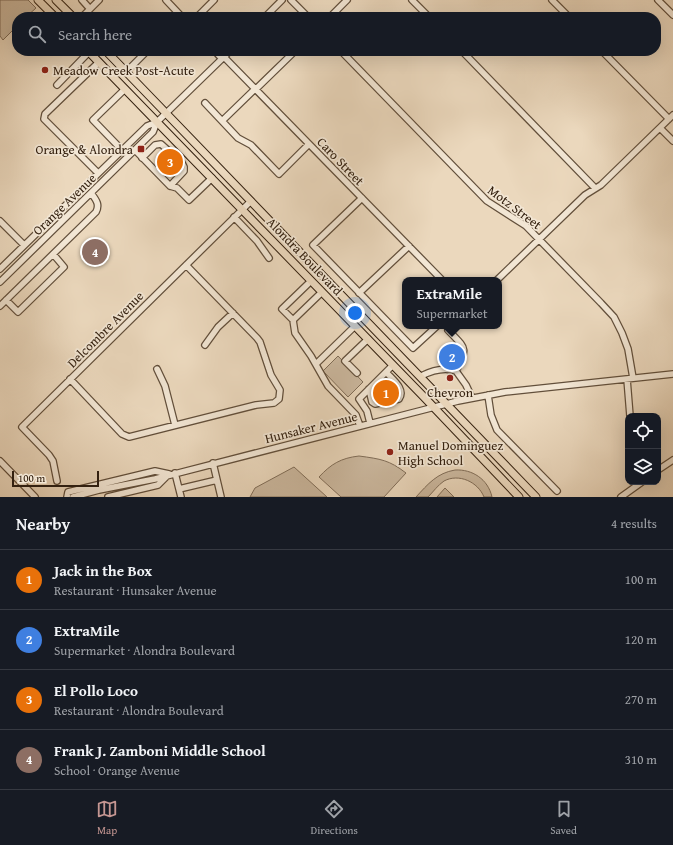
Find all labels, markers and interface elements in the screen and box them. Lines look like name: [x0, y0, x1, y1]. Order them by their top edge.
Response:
search box: [12, 12, 661, 56]
icon: search: [26, 23, 48, 45]
text: Search here: [58, 24, 132, 45]
place label: Meadow Creek Post-Acute: [53, 61, 194, 80]
marker: Meadow Creek Post-Acute: [40, 65, 50, 75]
street label: Caro Street: [313, 133, 369, 190]
place label: Orange & Alondra: [36, 140, 134, 159]
marker: Orange & Alondra: [136, 144, 146, 154]
pin: 3: [157, 147, 183, 177]
street label: Orange Avenue: [28, 169, 100, 240]
street label: Motz Street: [484, 181, 546, 234]
street label: Alondra Boulevard: [262, 213, 347, 300]
pin: 4: [82, 237, 108, 267]
popup: [402, 277, 502, 329]
text: ExtraMile: [416, 283, 482, 304]
street label: Delcombre Avenue: [63, 287, 148, 372]
your location: [345, 303, 365, 323]
text: Supermarket: [416, 304, 488, 323]
pin: 2: [439, 342, 465, 372]
marker: Chevron: [445, 373, 455, 383]
pin: 1: [373, 378, 399, 408]
place label: Chevron: [427, 383, 474, 402]
street label: Hunsaker Avenue: [263, 407, 359, 448]
map controls: [625, 413, 661, 485]
button: locate: [625, 413, 661, 449]
place label: Manuel Dominguez High School: [398, 436, 503, 470]
marker: Manuel Dominguez High School: [385, 447, 395, 457]
button: layers: [625, 449, 661, 485]
scale bar: [12, 469, 99, 488]
text: 100 m: [18, 470, 45, 486]
text: Nearby: [16, 511, 70, 536]
text: 4 results: [611, 514, 657, 533]
text: Jack in the Box: [54, 560, 152, 581]
text: 1: [26, 570, 32, 589]
text: 100 m: [625, 570, 657, 589]
text: Restaurant · Hunsaker Avenue: [54, 581, 217, 600]
text: ExtraMile: [54, 620, 120, 641]
text: 2: [26, 630, 32, 649]
text: 120 m: [625, 630, 657, 649]
text: Supermarket · Alondra Boulevard: [54, 641, 235, 660]
text: El Pollo Loco: [54, 680, 138, 701]
text: 3: [26, 690, 32, 709]
text: 270 m: [625, 690, 657, 709]
text: Restaurant · Alondra Boulevard: [54, 701, 224, 720]
text: Frank J. Zamboni Middle School: [54, 740, 266, 761]
text: 4: [26, 750, 32, 769]
text: 310 m: [625, 750, 657, 769]
text: School · Orange Avenue: [54, 761, 180, 780]
tab: Map: [96, 798, 118, 838]
tab: Directions: [311, 798, 358, 838]
tab: Saved: [550, 798, 577, 838]

